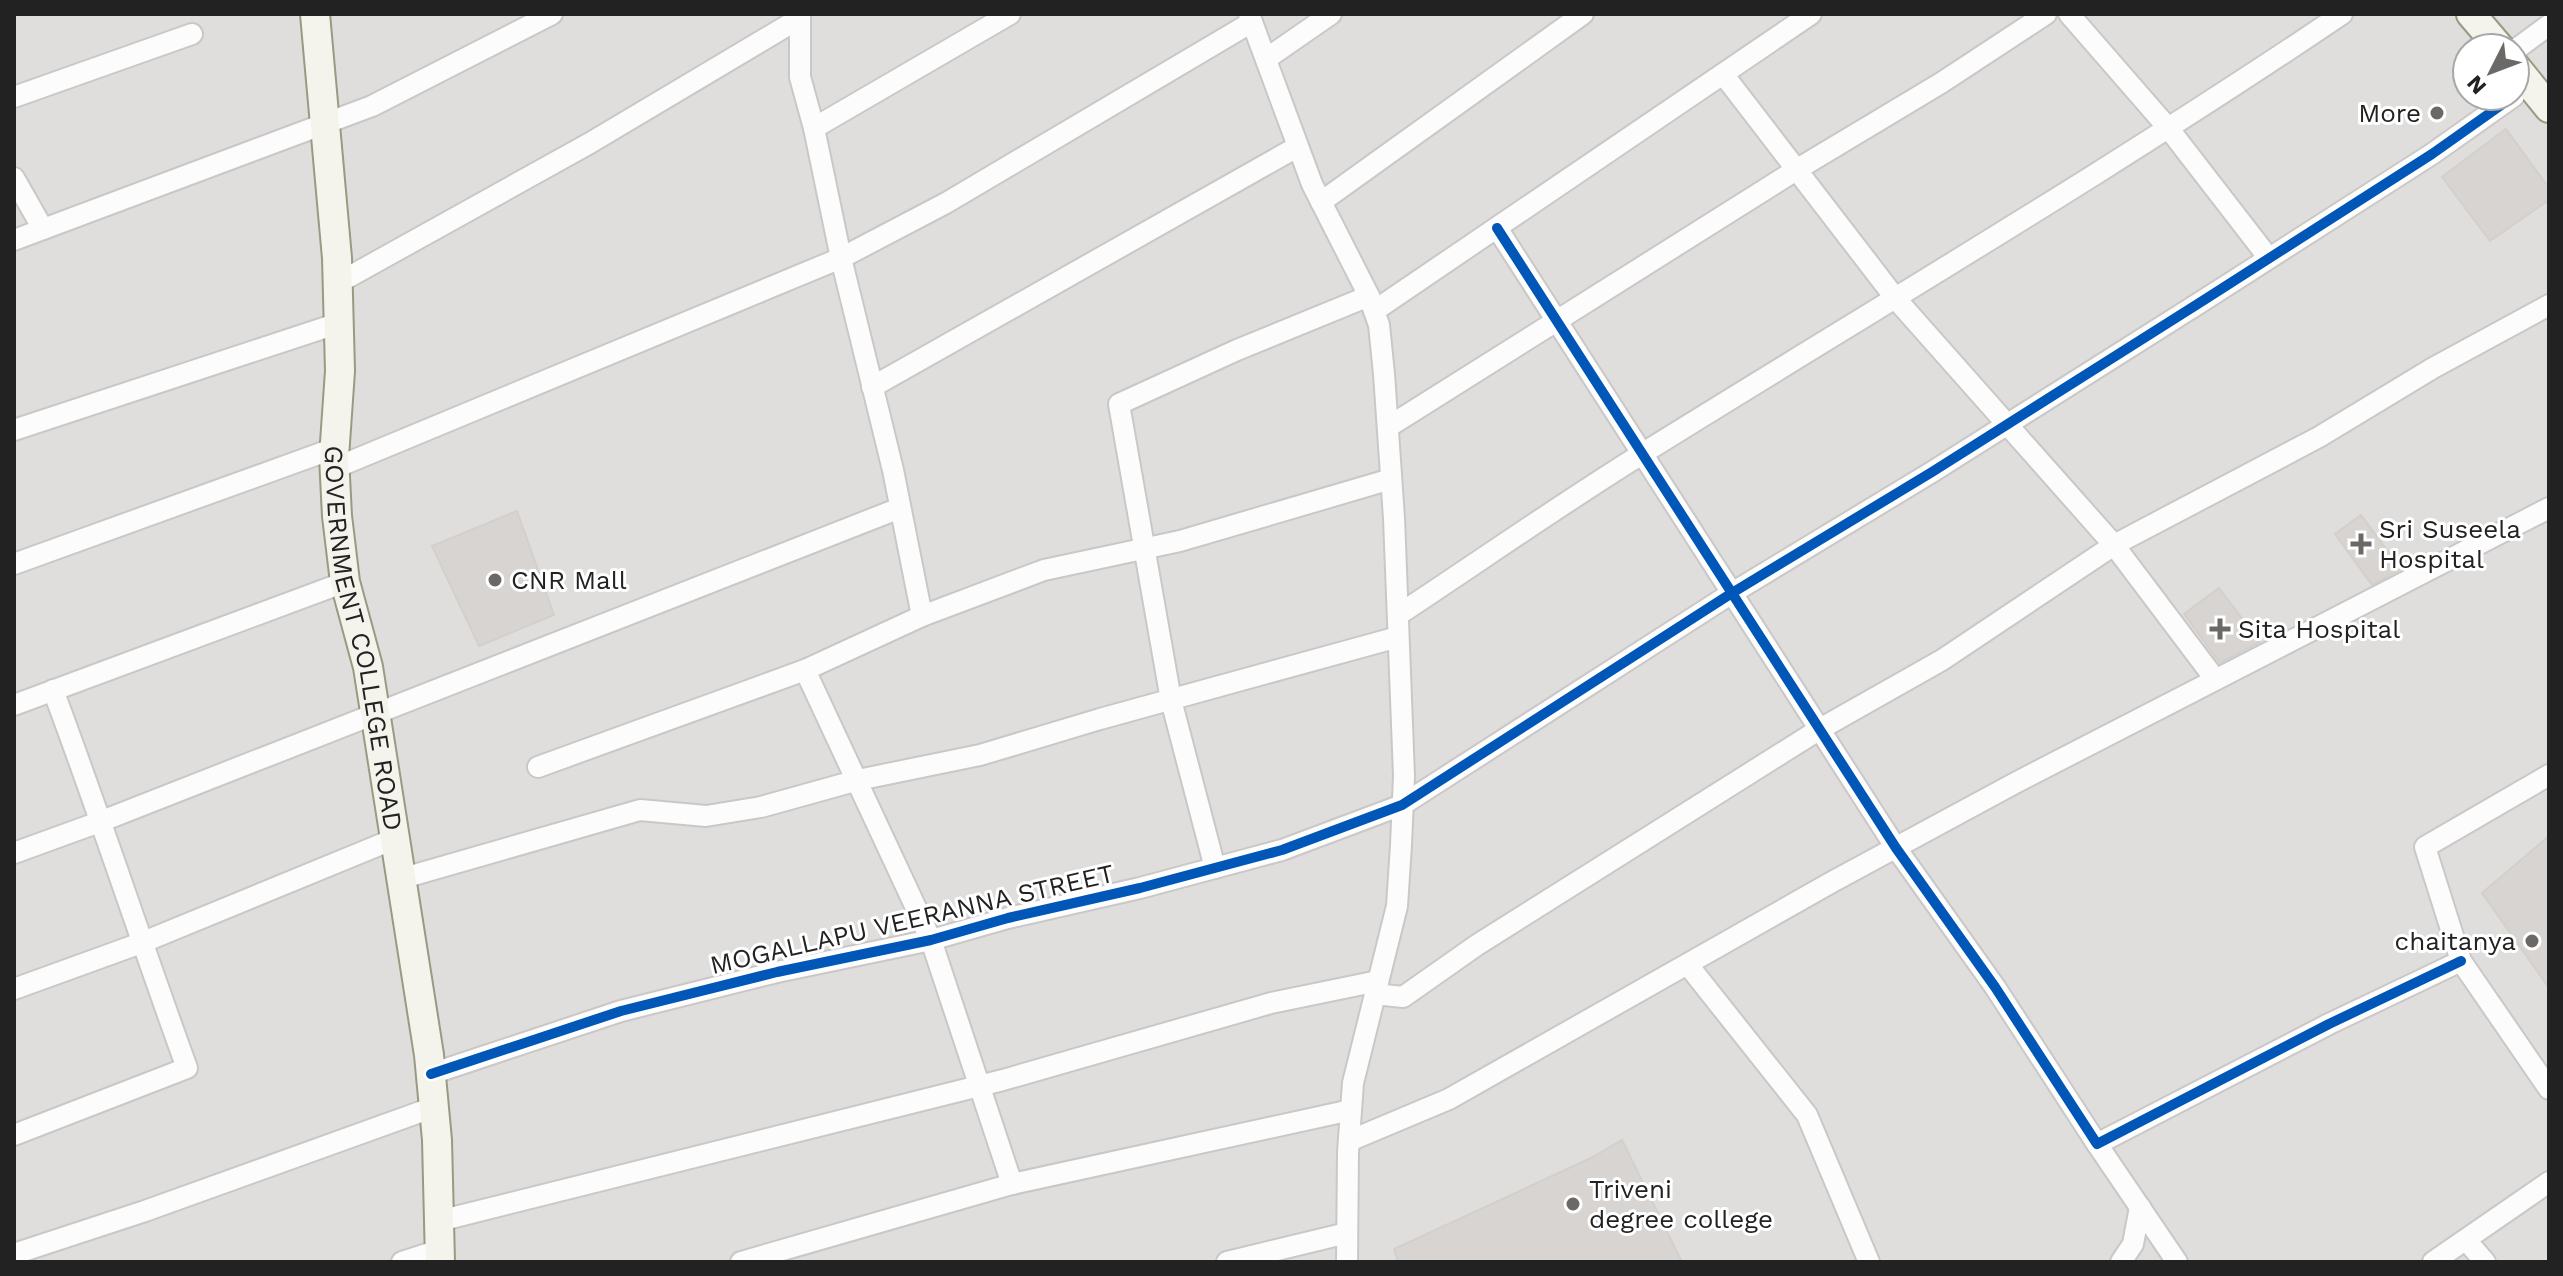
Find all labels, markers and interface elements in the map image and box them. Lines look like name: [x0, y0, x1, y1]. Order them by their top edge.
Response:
north arrow: [2451, 32, 2531, 112]
text: N: [2462, 71, 2491, 99]
place label: More: [2358, 98, 2421, 128]
marker: More: [2428, 104, 2446, 122]
street label: GOVERNMENT COLLEGE ROAD: [319, 445, 408, 833]
place label: Sri Suseela Hospital: [2379, 514, 2521, 574]
marker: Sri Suseela Hospital: [2350, 533, 2372, 555]
place label: CNR Mall: [511, 565, 627, 595]
marker: CNR Mall: [486, 571, 504, 589]
place label: Sita Hospital: [2238, 614, 2400, 644]
marker: Sita Hospital: [2209, 618, 2231, 640]
street label: MOGALLAPU VEERANNA STREET: [707, 858, 1117, 980]
place label: chaitanya: [2395, 926, 2516, 956]
marker: chaitanya: [2523, 932, 2541, 950]
place label: Triveni degree college: [1589, 1174, 1773, 1234]
marker: Triveni degree college: [1564, 1195, 1582, 1213]

